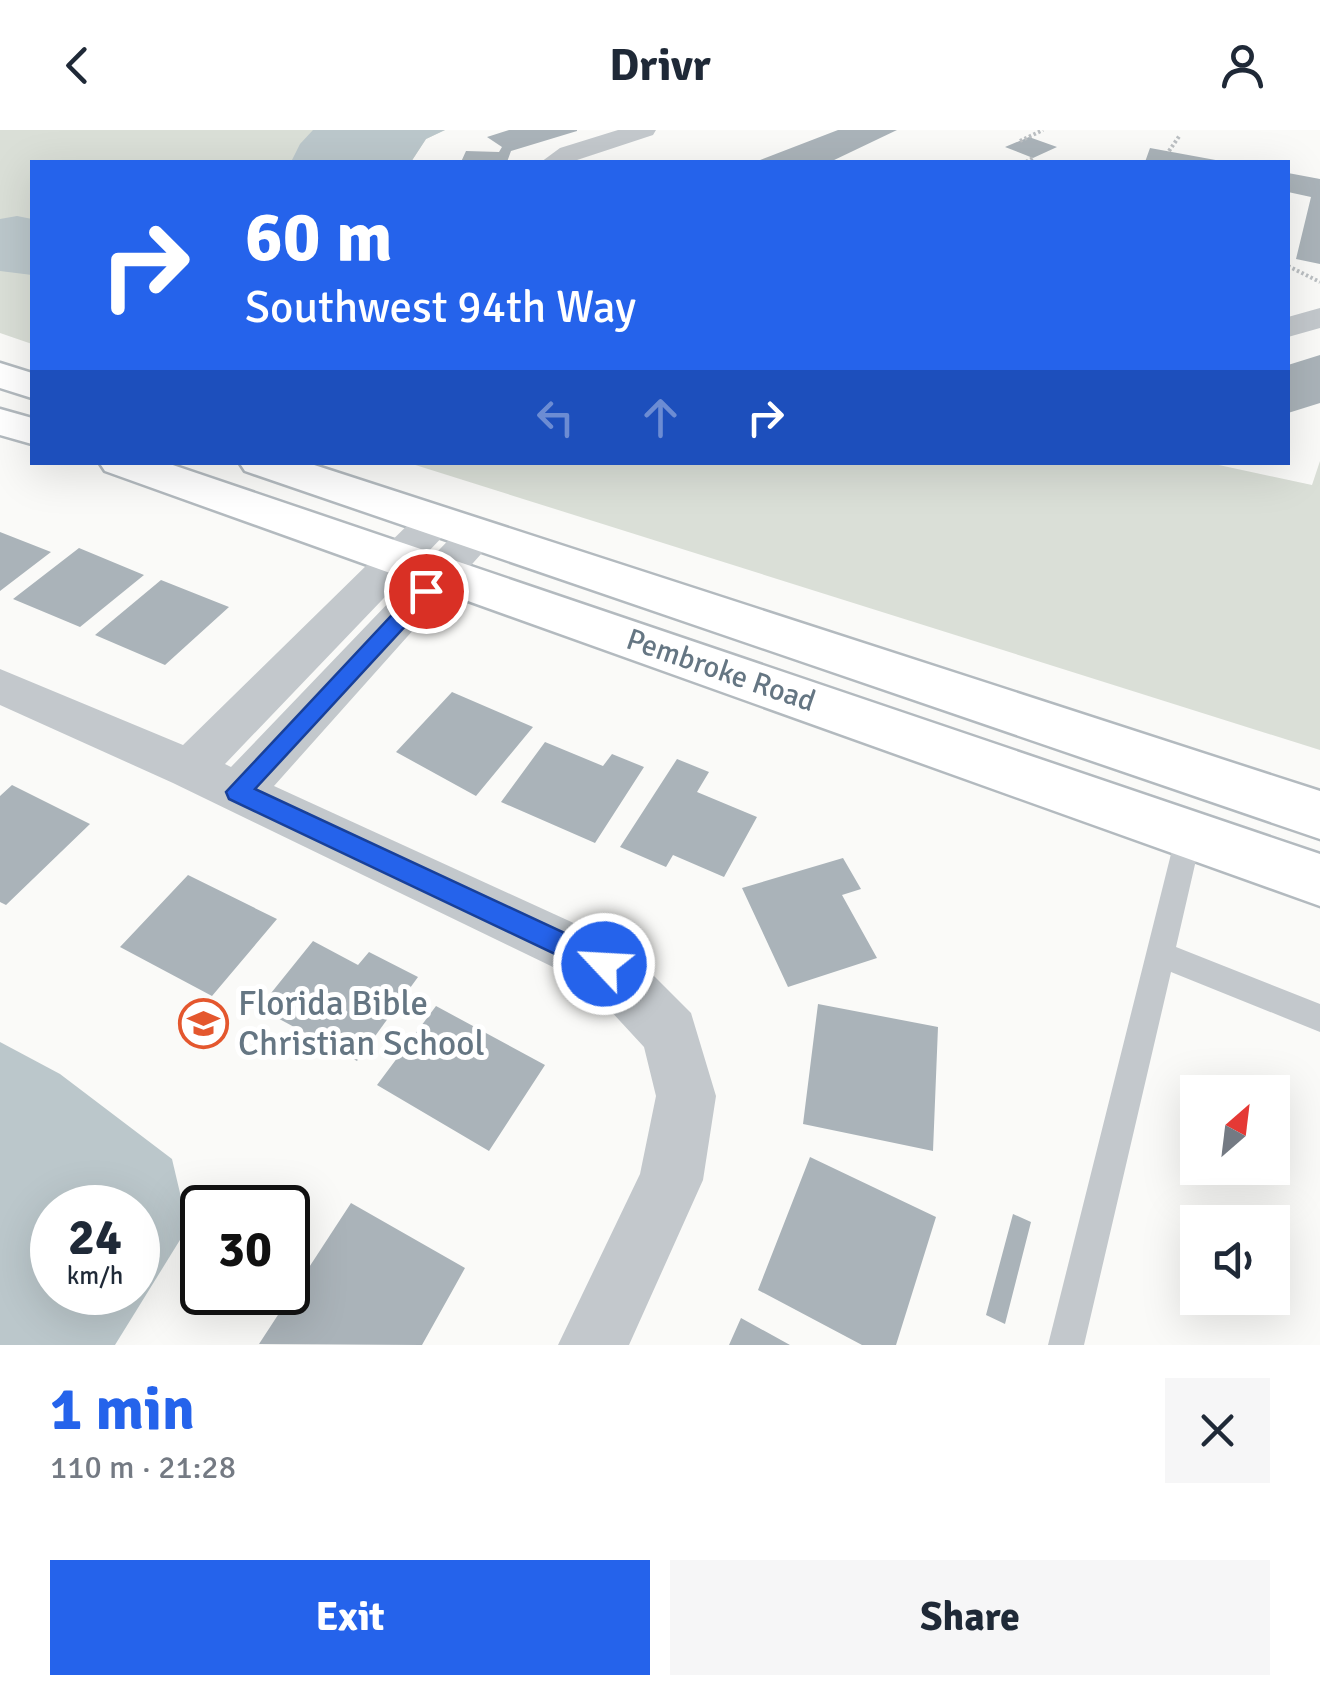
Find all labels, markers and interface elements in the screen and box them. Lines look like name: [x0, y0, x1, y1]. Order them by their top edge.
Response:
icon: back: [50, 38, 105, 93]
text: Drivr: [609, 38, 711, 93]
icon: person: [1215, 38, 1270, 93]
text: 60 m: [245, 194, 393, 280]
icon: right: [80, 200, 210, 330]
text: Southwest 94th Way: [245, 280, 636, 335]
icon: left: [528, 390, 583, 445]
icon: ahead: [633, 390, 688, 445]
icon: right: [738, 390, 793, 445]
pin: [384, 549, 469, 634]
icon: arrive: [399, 564, 454, 619]
street label: Pembroke Road: [622, 621, 820, 720]
position arrow: [552, 912, 656, 1016]
place label: Florida Bible Christian School: [238, 982, 485, 1065]
school or university icon: Florida Bible Christian School: [177, 997, 229, 1049]
north arrow: [1180, 1075, 1290, 1185]
map controls: [1180, 1075, 1290, 1315]
speed limit sign: 30: [180, 1185, 310, 1315]
button: sound: [1180, 1205, 1290, 1315]
text: 24: [68, 1207, 122, 1269]
text: km/h: [67, 1260, 123, 1291]
text: 1 min: [50, 1373, 195, 1447]
button: close: [1165, 1378, 1270, 1483]
text: 110 m · 21:28: [50, 1448, 236, 1487]
button: Exit: [50, 1560, 650, 1675]
button: Share: [670, 1560, 1270, 1675]

